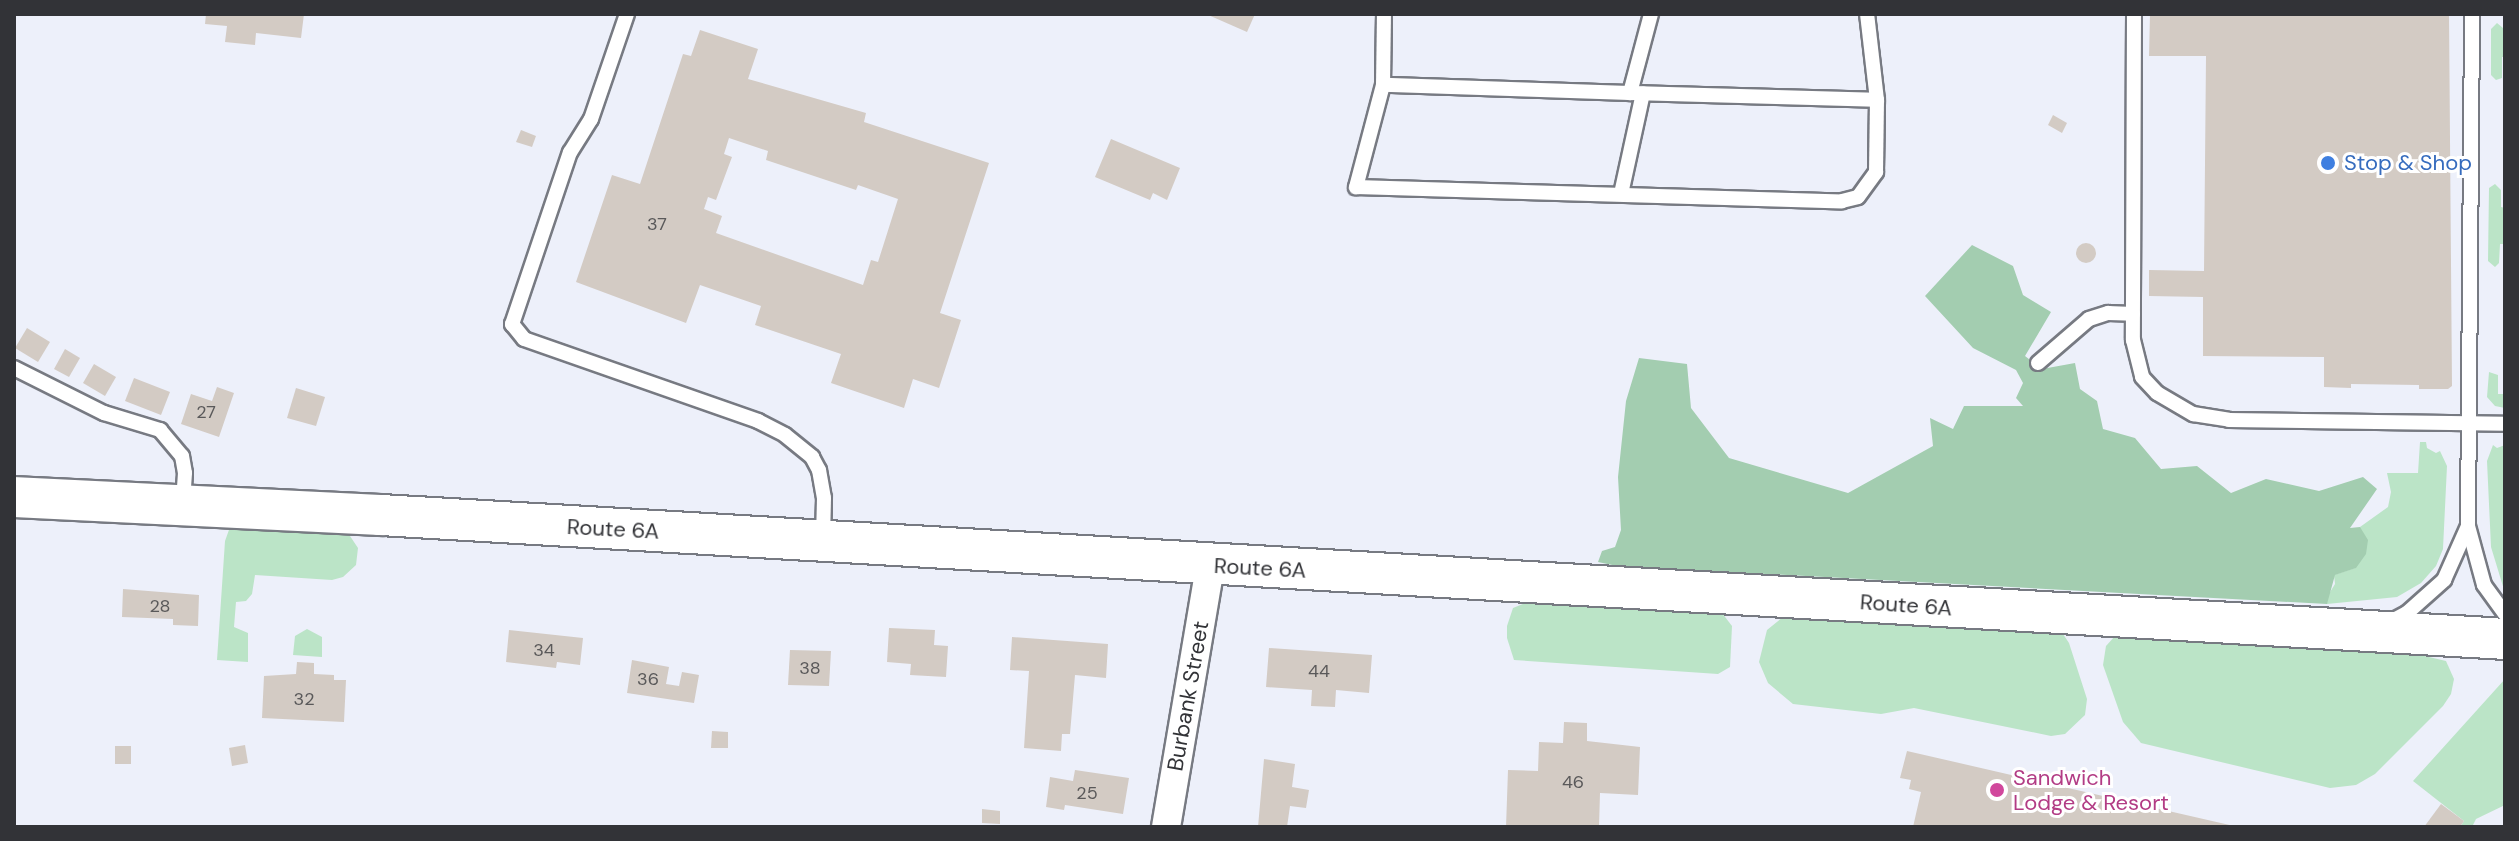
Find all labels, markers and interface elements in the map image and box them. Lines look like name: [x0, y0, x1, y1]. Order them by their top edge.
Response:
place label: Stop & Shop: [2344, 150, 2472, 176]
marker: Stop & Shop: [2319, 154, 2337, 172]
house number: 37: [647, 213, 667, 235]
house number: 27: [196, 401, 216, 423]
street label: Route 6A: [566, 513, 660, 545]
street label: Route 6A: [1213, 552, 1307, 584]
street label: Route 6A: [1859, 589, 1953, 621]
house number: 28: [149, 595, 171, 617]
street label: Burbank Street: [1162, 619, 1214, 773]
house number: 34: [533, 639, 555, 661]
house number: 38: [799, 657, 821, 679]
house number: 44: [1308, 660, 1330, 682]
house number: 36: [637, 668, 659, 690]
house number: 32: [293, 688, 315, 710]
place label: Sandwich Lodge & Resort: [2013, 764, 2169, 816]
house number: 46: [1562, 771, 1584, 793]
marker: Sandwich Lodge & Resort: [1988, 781, 2006, 799]
house number: 25: [1076, 782, 1098, 804]

